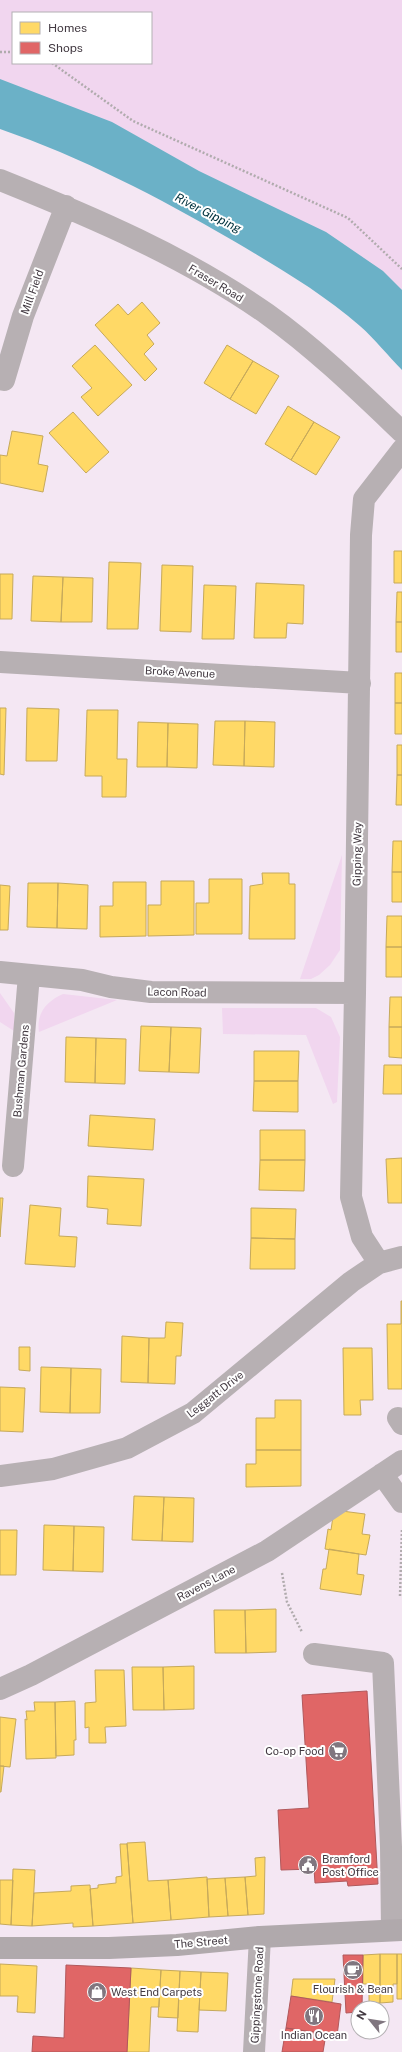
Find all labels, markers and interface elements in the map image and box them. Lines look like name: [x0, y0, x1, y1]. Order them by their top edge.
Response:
legend: [12, 12, 152, 64]
text: Homes: [48, 21, 87, 35]
text: Shops: [48, 41, 83, 55]
water label: River Gipping: [173, 190, 244, 236]
street label: Fraser Road: [187, 262, 245, 304]
street label: Mill Field: [18, 268, 46, 316]
street label: Broke Avenue: [145, 664, 215, 680]
street label: Gipping Way: [350, 822, 364, 886]
street label: Lacon Road: [147, 985, 207, 999]
street label: Bushman Gardens: [11, 1024, 31, 1118]
street label: Leggatt Drive: [184, 1368, 246, 1420]
street label: Ravens Lane: [175, 1563, 237, 1603]
supermarket icon: Co-op Food: [327, 1740, 349, 1762]
place label: Co-op Food: [265, 1745, 324, 1757]
place label: Bramford Post Office: [322, 1853, 379, 1878]
public building icon: Bramford Post Office: [297, 1854, 319, 1876]
street label: The Street: [174, 1934, 228, 1950]
street label: Gippingstone Road: [248, 1946, 266, 2044]
cafe icon: Flourish & Bean: [342, 1959, 364, 1981]
shop icon: West End Carpets: [86, 1981, 108, 2003]
place label: Flourish & Bean: [313, 1983, 393, 1995]
place label: West End Carpets: [111, 1986, 203, 1998]
north arrow: [350, 2000, 390, 2040]
restaurant icon: Indian Ocean: [303, 2005, 325, 2027]
text: N: [354, 2008, 369, 2022]
place label: Indian Ocean: [281, 2029, 347, 2041]

